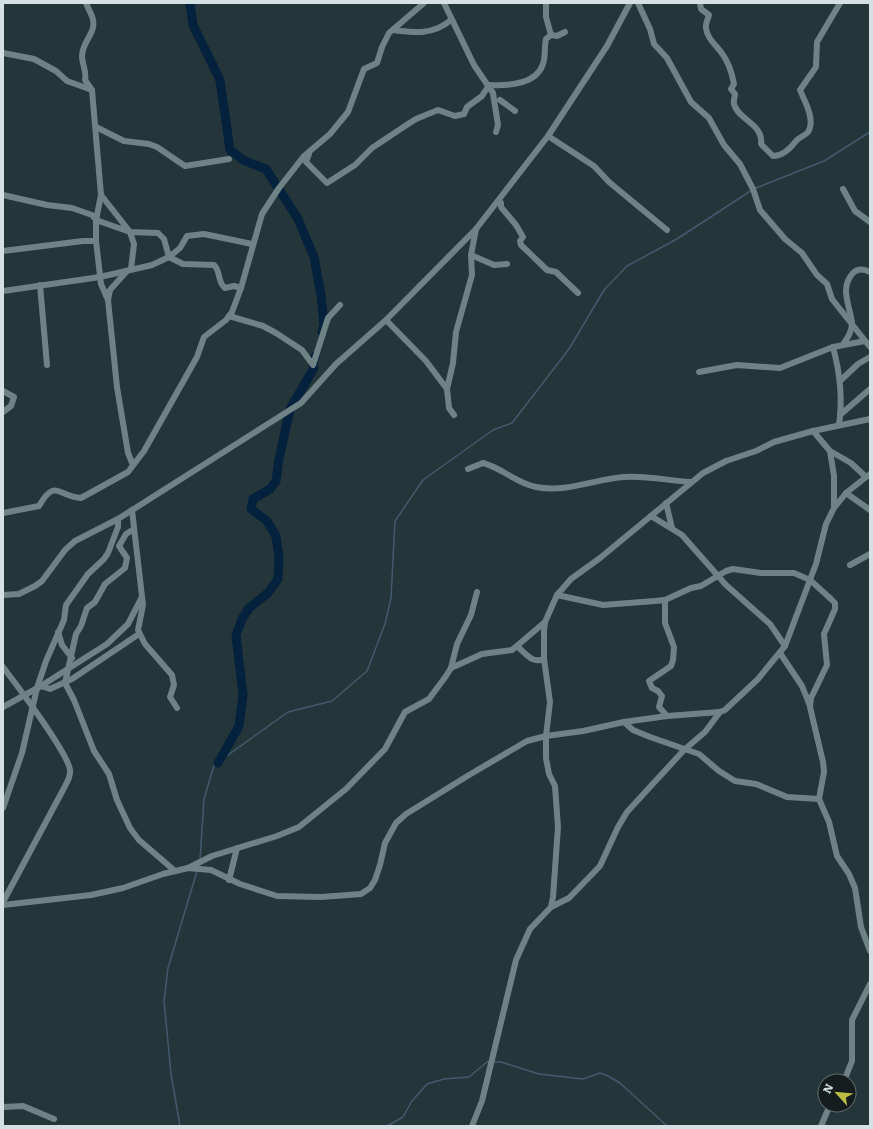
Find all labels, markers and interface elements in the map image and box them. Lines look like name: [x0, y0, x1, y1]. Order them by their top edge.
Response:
north arrow: [817, 1073, 857, 1113]
text: N: [818, 1080, 836, 1096]

